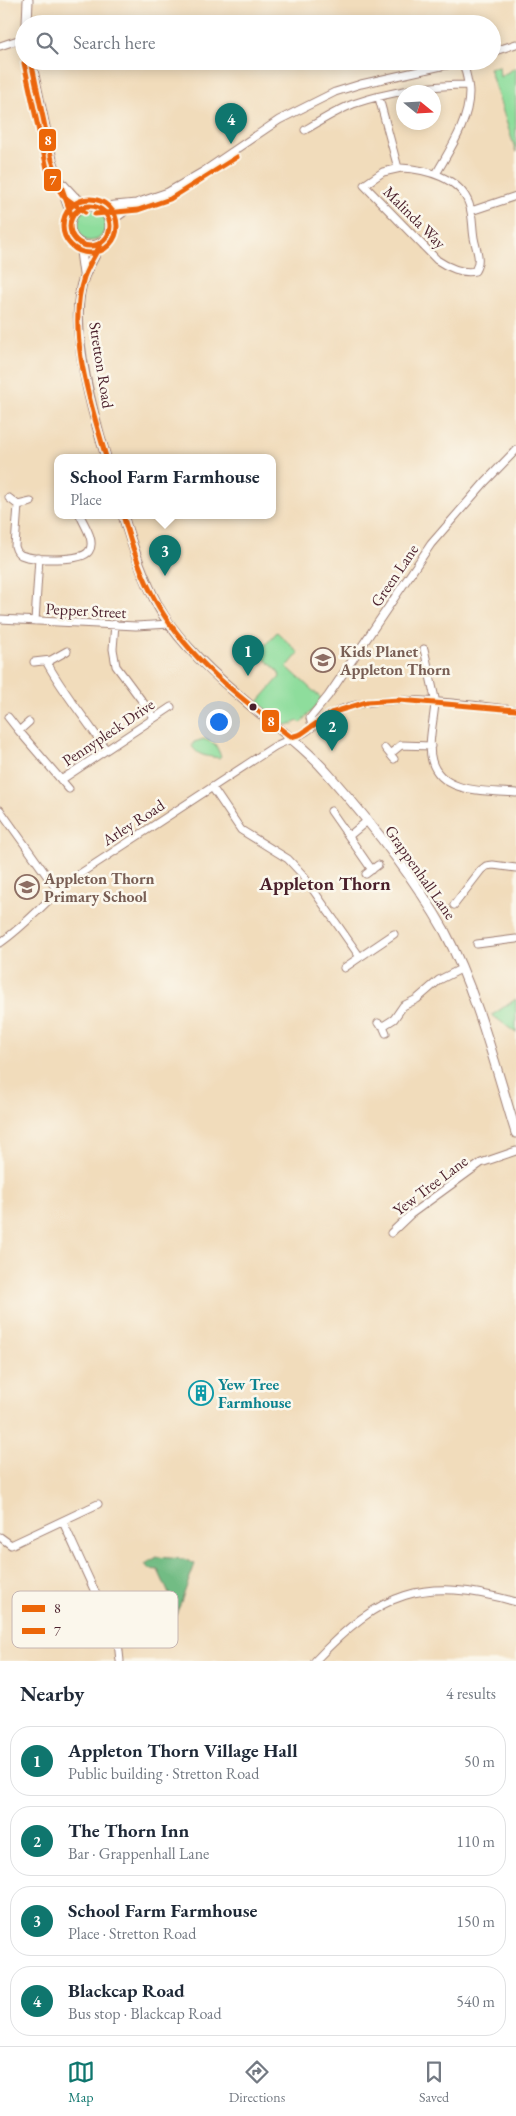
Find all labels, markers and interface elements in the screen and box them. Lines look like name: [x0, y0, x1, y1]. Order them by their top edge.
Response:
search box: [15, 15, 501, 70]
icon: search: [33, 29, 61, 57]
text: Search here: [73, 30, 155, 55]
north arrow: [396, 85, 441, 130]
pin: 4: [215, 103, 247, 144]
line badge: 8: [38, 128, 57, 152]
text: 8: [44, 131, 52, 149]
line badge: 7: [43, 168, 62, 192]
text: 7: [49, 171, 57, 189]
street label: Malinda Way: [379, 181, 451, 254]
street label: Stretton Road: [84, 320, 119, 411]
popup: [54, 454, 276, 519]
text: School Farm Farmhouse: [70, 464, 260, 489]
text: Place: [70, 489, 102, 510]
pin: 3: [149, 535, 181, 576]
street label: Green Lane: [366, 540, 423, 611]
street label: Pepper Street: [45, 598, 127, 623]
pin: 1: [232, 635, 264, 676]
place label: Kids Planet Appleton Thorn: [339, 641, 451, 680]
school or university icon: Kids Planet Appleton Thorn: [310, 647, 336, 673]
street label: Pennypleck Drive: [58, 694, 158, 771]
unlabelled marker: [248, 702, 258, 712]
your location: [206, 709, 232, 735]
line badge: 8: [261, 709, 280, 733]
pin: 2: [316, 710, 348, 751]
text: 8: [267, 712, 275, 730]
street label: Arley Road: [97, 794, 169, 851]
street label: Grappenhall Lane: [380, 821, 461, 924]
place label: Appleton Thorn Primary School: [43, 868, 155, 907]
district label: Appleton Thorn: [258, 871, 391, 896]
school or university icon: Appleton Thorn Primary School: [14, 874, 40, 900]
street label: Yew Tree Lane: [389, 1150, 472, 1220]
place label: Yew Tree Farmhouse: [218, 1374, 291, 1413]
building icon: Yew Tree Farmhouse: [188, 1380, 214, 1406]
legend: [12, 1591, 178, 1648]
text: 8: [54, 1599, 61, 1617]
text: 7: [54, 1622, 61, 1640]
text: Nearby: [20, 1680, 84, 1707]
text: 4 results: [446, 1683, 496, 1704]
text: Appleton Thorn Village Hall: [68, 1738, 298, 1763]
text: 1: [33, 1751, 41, 1772]
text: 50 m: [464, 1751, 495, 1772]
text: Public building · Stretton Road: [68, 1763, 259, 1784]
text: The Thorn Inn: [68, 1818, 189, 1843]
text: 2: [33, 1831, 41, 1852]
text: 110 m: [456, 1831, 495, 1852]
text: Bar · Grappenhall Lane: [68, 1843, 209, 1864]
text: School Farm Farmhouse: [68, 1898, 258, 1923]
text: 3: [33, 1911, 41, 1932]
text: 150 m: [456, 1911, 495, 1932]
text: Place · Stretton Road: [68, 1923, 196, 1944]
text: Blackcap Road: [68, 1978, 185, 2003]
text: 4: [33, 1991, 41, 2012]
text: 540 m: [456, 1991, 495, 2012]
text: Bus stop · Blackcap Road: [68, 2003, 222, 2024]
tab: Map: [67, 2058, 95, 2106]
tab: Directions: [229, 2058, 285, 2106]
tab: Saved: [419, 2058, 449, 2106]

